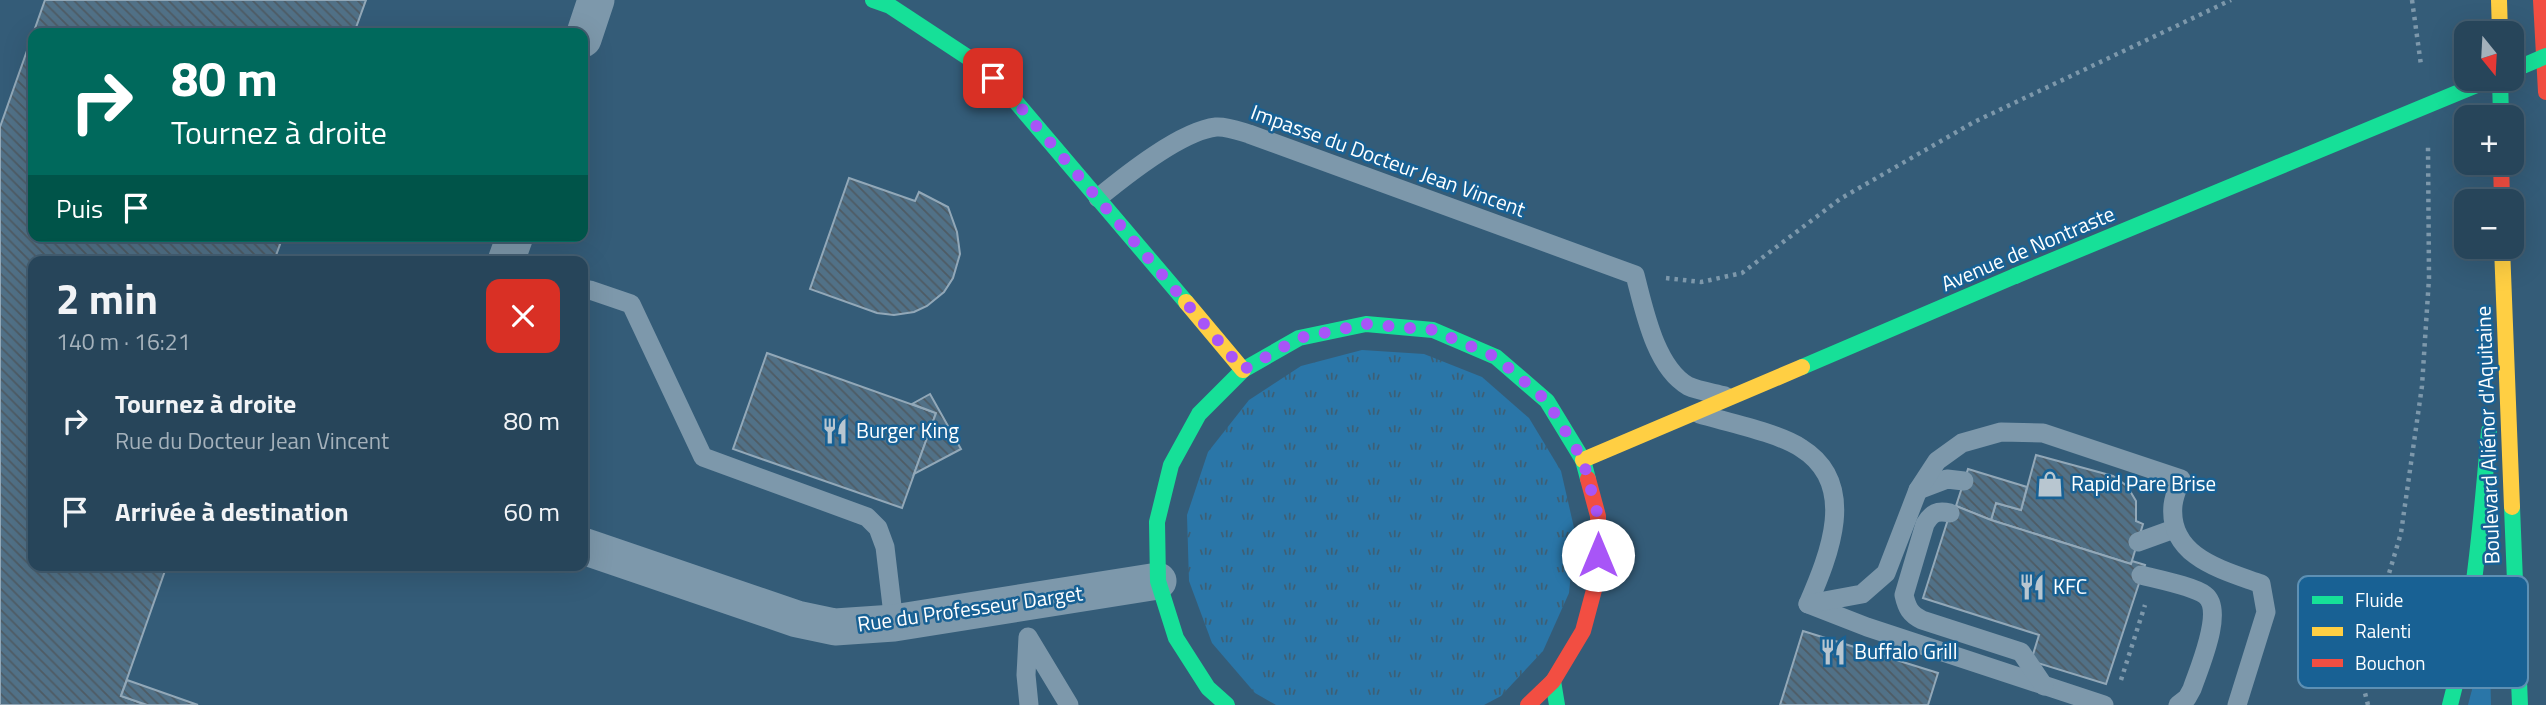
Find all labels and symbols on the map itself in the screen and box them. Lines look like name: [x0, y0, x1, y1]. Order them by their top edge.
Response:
north arrow: [2454, 21, 2524, 91]
pin: [963, 48, 1023, 108]
street label: Impasse du Docteur Jean Vincent: [1247, 95, 1531, 225]
street label: Avenue de Nontraste: [1936, 197, 2119, 299]
street label: Boulevard Aliénor d'Aquitaine: [2466, 305, 2508, 565]
place label: Burger King: [856, 414, 959, 446]
restaurant icon: Burger King: [820, 416, 850, 446]
place label: Rapid Pare Brise: [2071, 467, 2216, 499]
shop icon: Rapid Pare Brise: [2035, 469, 2065, 499]
position arrow: [1561, 518, 1635, 592]
place label: KFC: [2053, 570, 2087, 602]
restaurant icon: KFC: [2017, 572, 2047, 602]
street label: Rue du Professeur Darget: [855, 576, 1085, 640]
legend: [2298, 576, 2528, 688]
text: Fluide: [2355, 585, 2403, 614]
text: Ralenti: [2355, 616, 2411, 645]
place label: Buffalo Grill: [1854, 635, 1958, 667]
restaurant icon: Buffalo Grill: [1818, 637, 1848, 667]
text: Bouchon: [2355, 648, 2426, 677]

